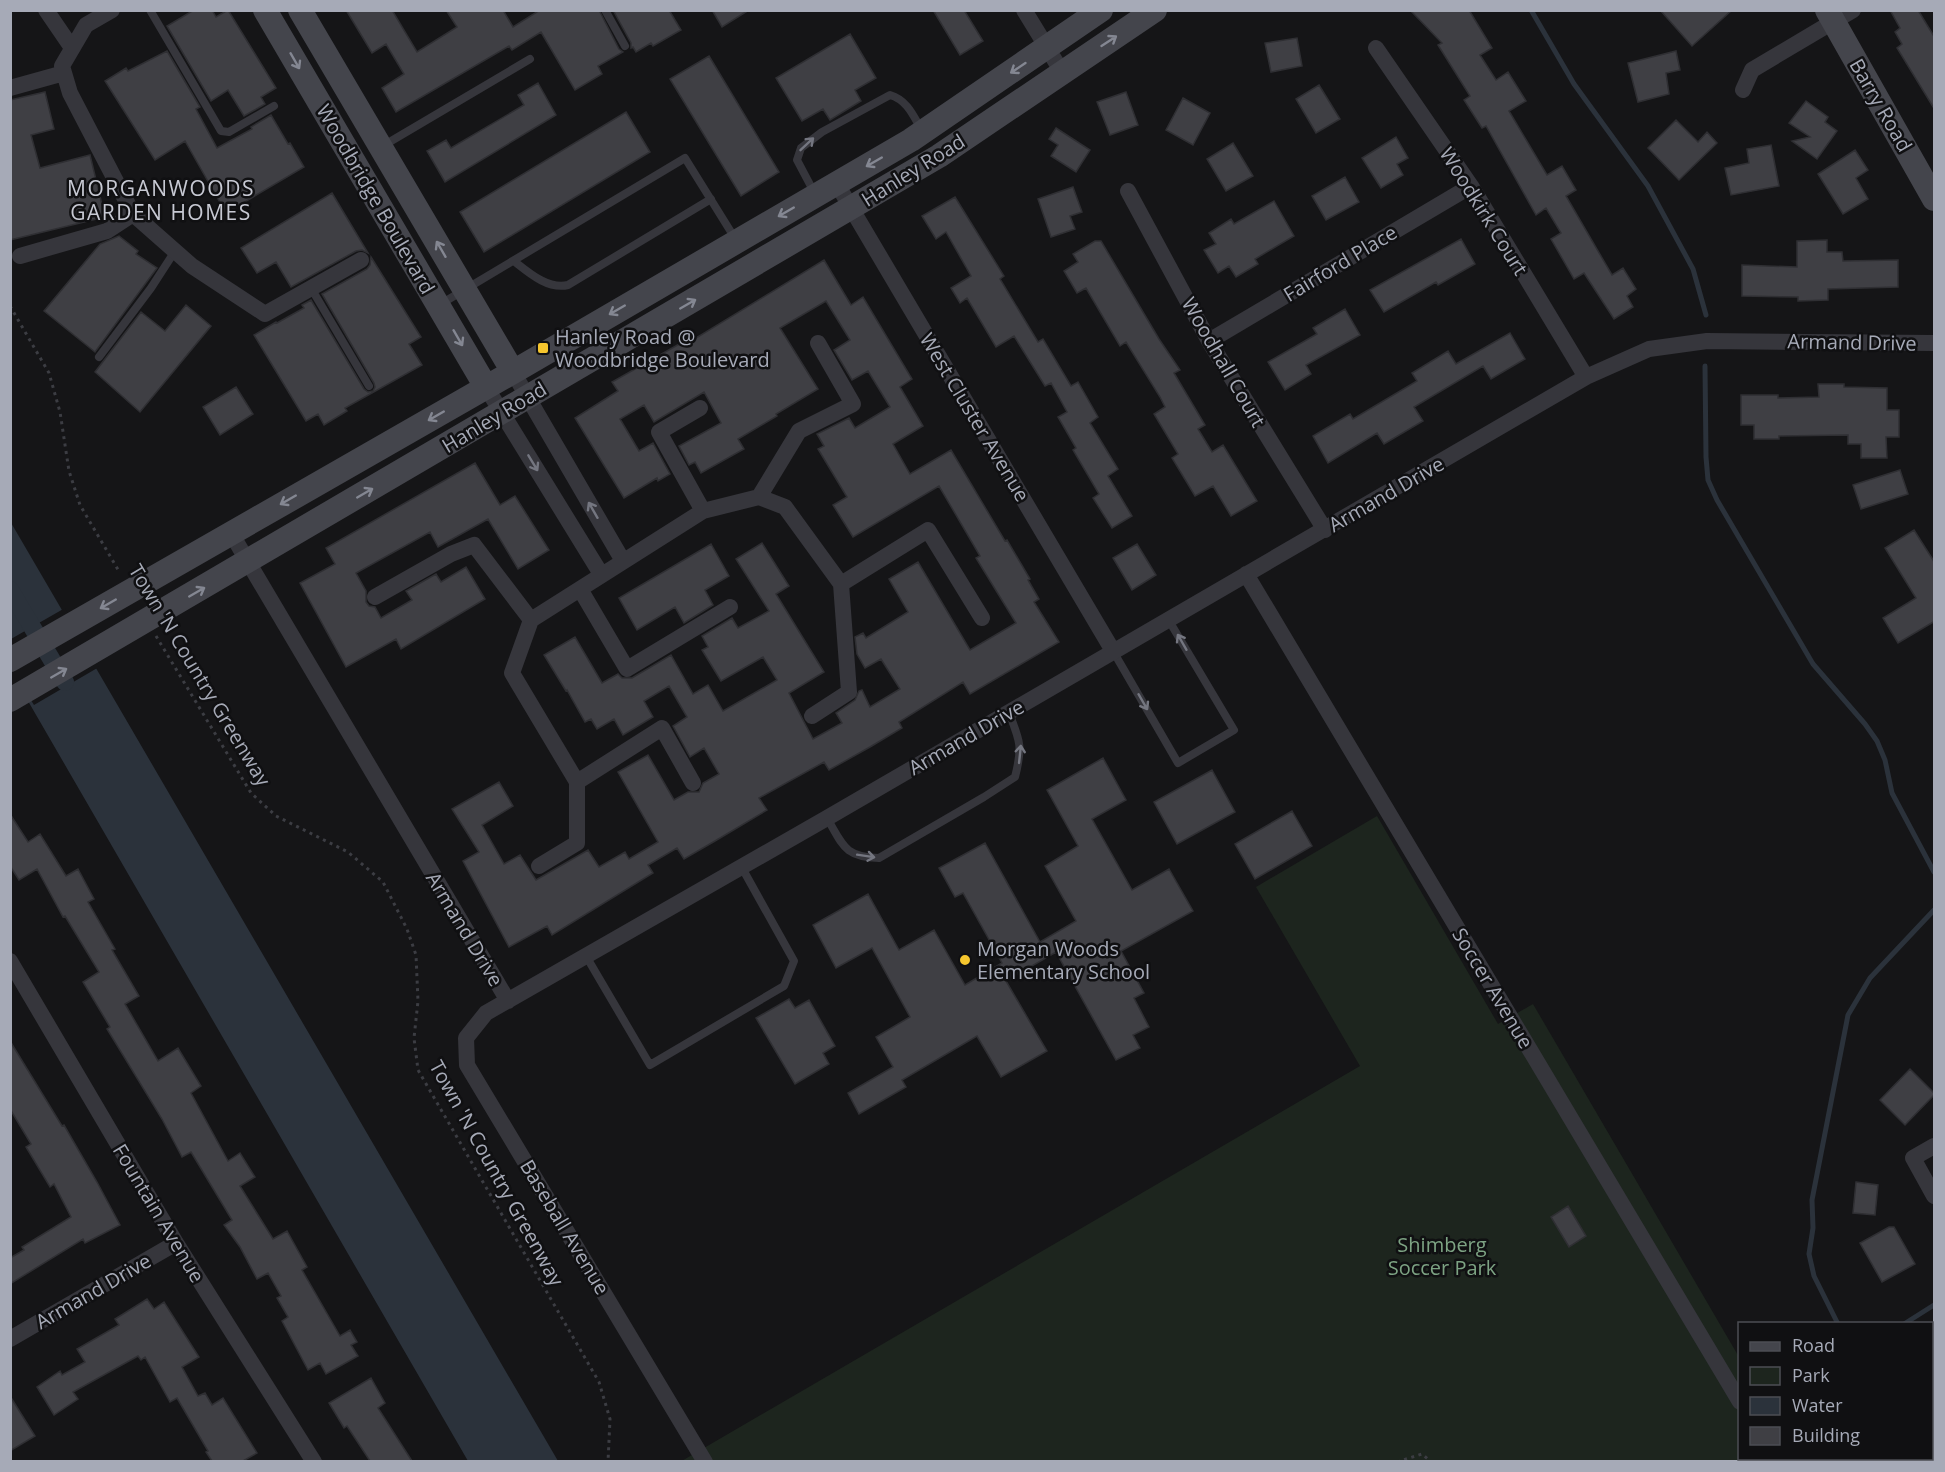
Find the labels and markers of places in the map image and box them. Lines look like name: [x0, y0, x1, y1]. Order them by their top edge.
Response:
place label: Hanley Road @ Woodbridge Boulevard: [555, 323, 770, 373]
marker: Hanley Road @ Woodbridge Boulevard: [536, 341, 550, 355]
place label: Morgan Woods Elementary School: [977, 935, 1150, 985]
marker: Morgan Woods Elementary School: [958, 953, 972, 967]

